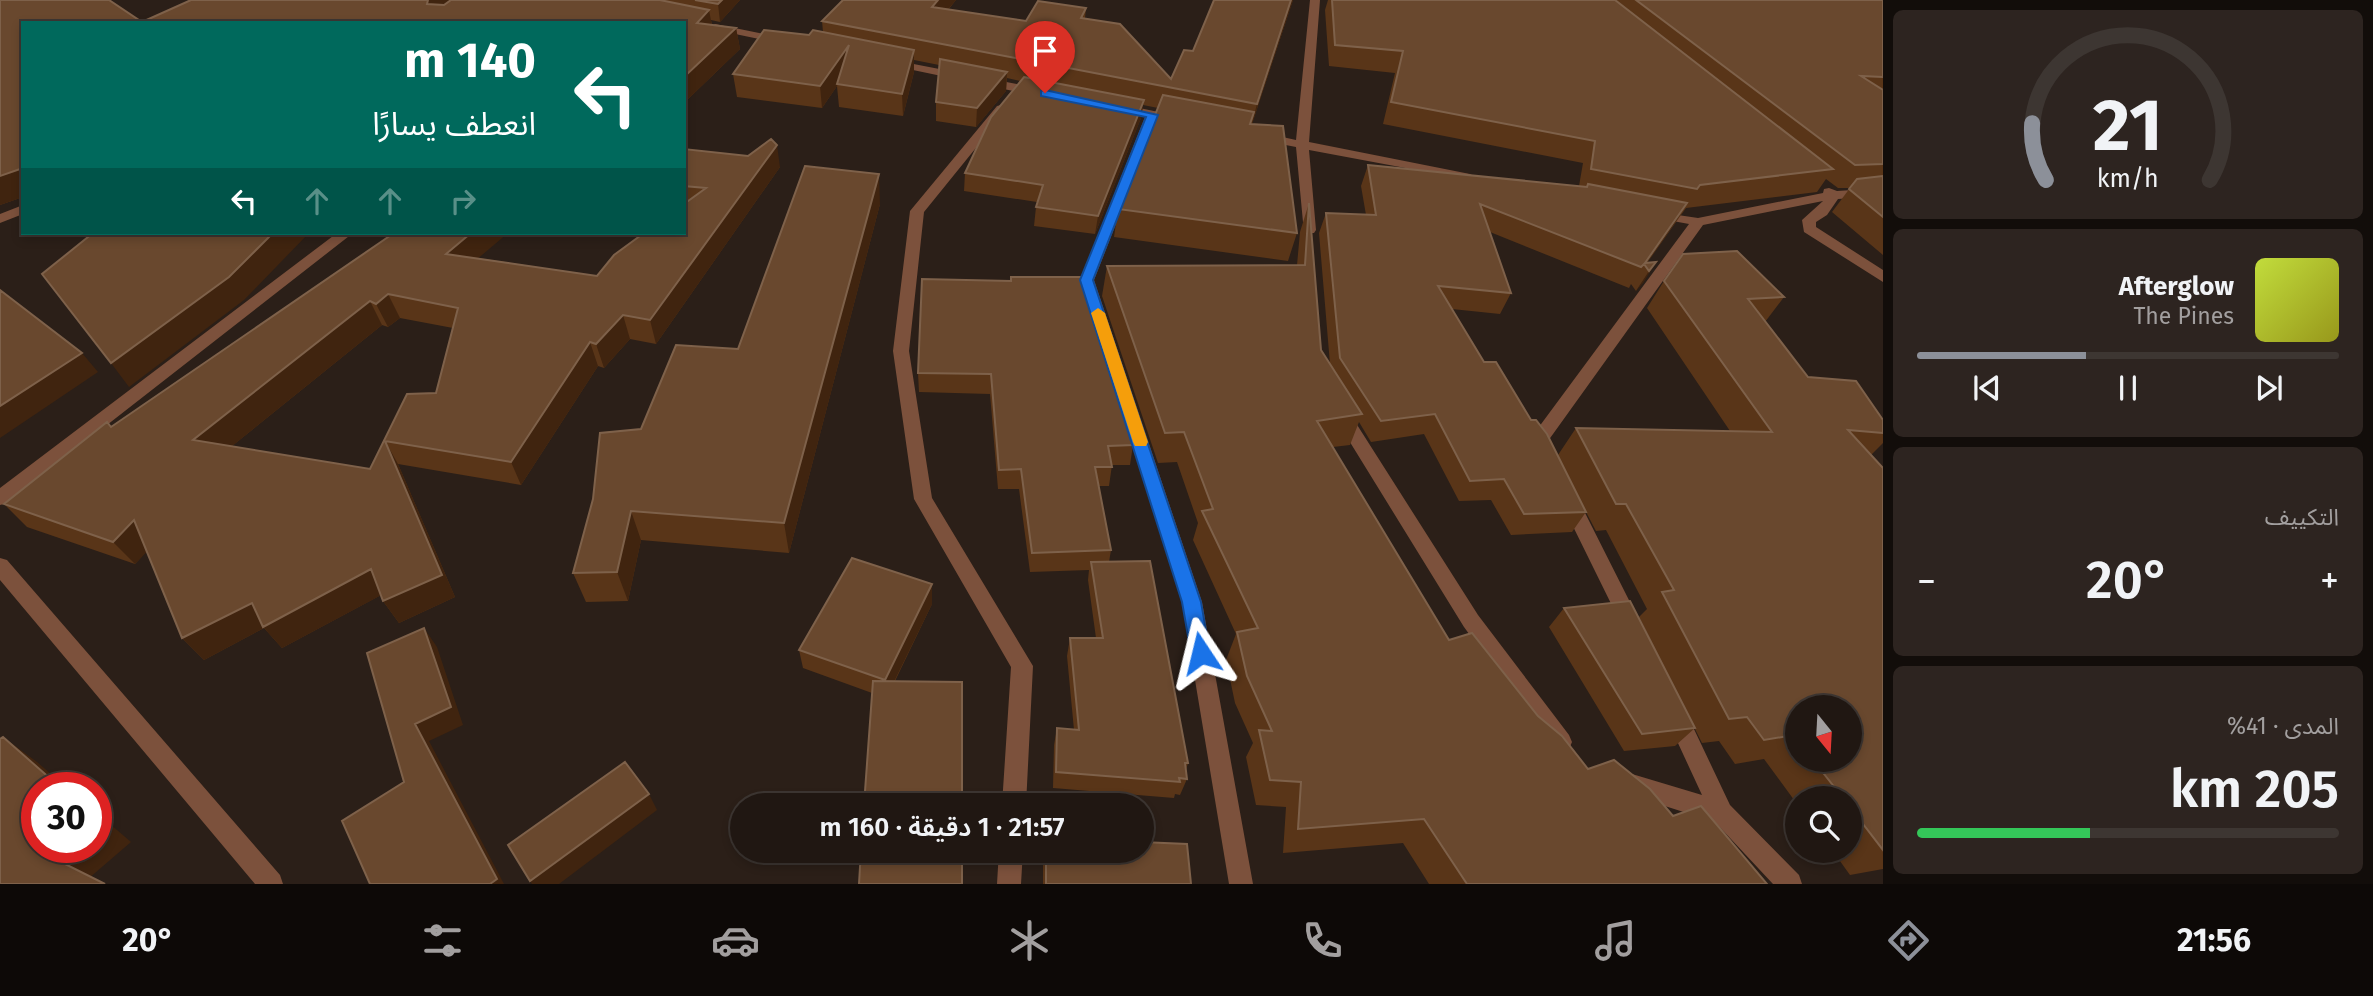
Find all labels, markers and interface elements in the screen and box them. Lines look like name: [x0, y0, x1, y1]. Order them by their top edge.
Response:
pin: [1015, 21, 1075, 93]
text: 140 m: [404, 31, 536, 90]
icon: arrive: [1026, 32, 1064, 70]
icon: left: [560, 49, 651, 140]
text: 21: [2093, 83, 2163, 170]
text: انعطف يسارًا: [372, 105, 536, 143]
text: km/h: [2097, 164, 2159, 194]
icon: left: [225, 182, 263, 220]
icon: ahead: [298, 182, 336, 220]
icon: ahead: [371, 182, 409, 220]
icon: right: [444, 182, 482, 220]
text: Afterglow: [2119, 271, 2234, 302]
text: The Pines: [2133, 302, 2234, 330]
icon: previous: [1968, 369, 2006, 407]
icon: pause: [2109, 369, 2147, 407]
icon: next: [2250, 369, 2288, 407]
text: التكييف: [2265, 503, 2339, 531]
text: 20°: [2086, 549, 2170, 612]
text: −: [1917, 558, 1936, 604]
text: +: [2320, 558, 2339, 604]
position arrow: [1164, 616, 1238, 690]
north arrow: [1785, 695, 1862, 772]
map controls: [1785, 695, 1862, 863]
text: المدى · 41%: [2227, 712, 2339, 740]
text: 205 km: [2170, 758, 2339, 821]
speed limit sign: 30: [21, 772, 112, 863]
button: search: [1785, 786, 1862, 863]
text: 21:57 · 1 دقيقة · 160 m: [820, 812, 1064, 843]
icon: filters: [418, 916, 467, 965]
icon: car: [711, 916, 760, 965]
icon: climate: [1005, 916, 1054, 965]
icon: phone: [1298, 916, 1347, 965]
icon: music: [1591, 916, 1640, 965]
icon: directions: [1884, 916, 1933, 965]
text: 20°: [122, 921, 174, 959]
text: 21:56: [2177, 921, 2251, 959]

